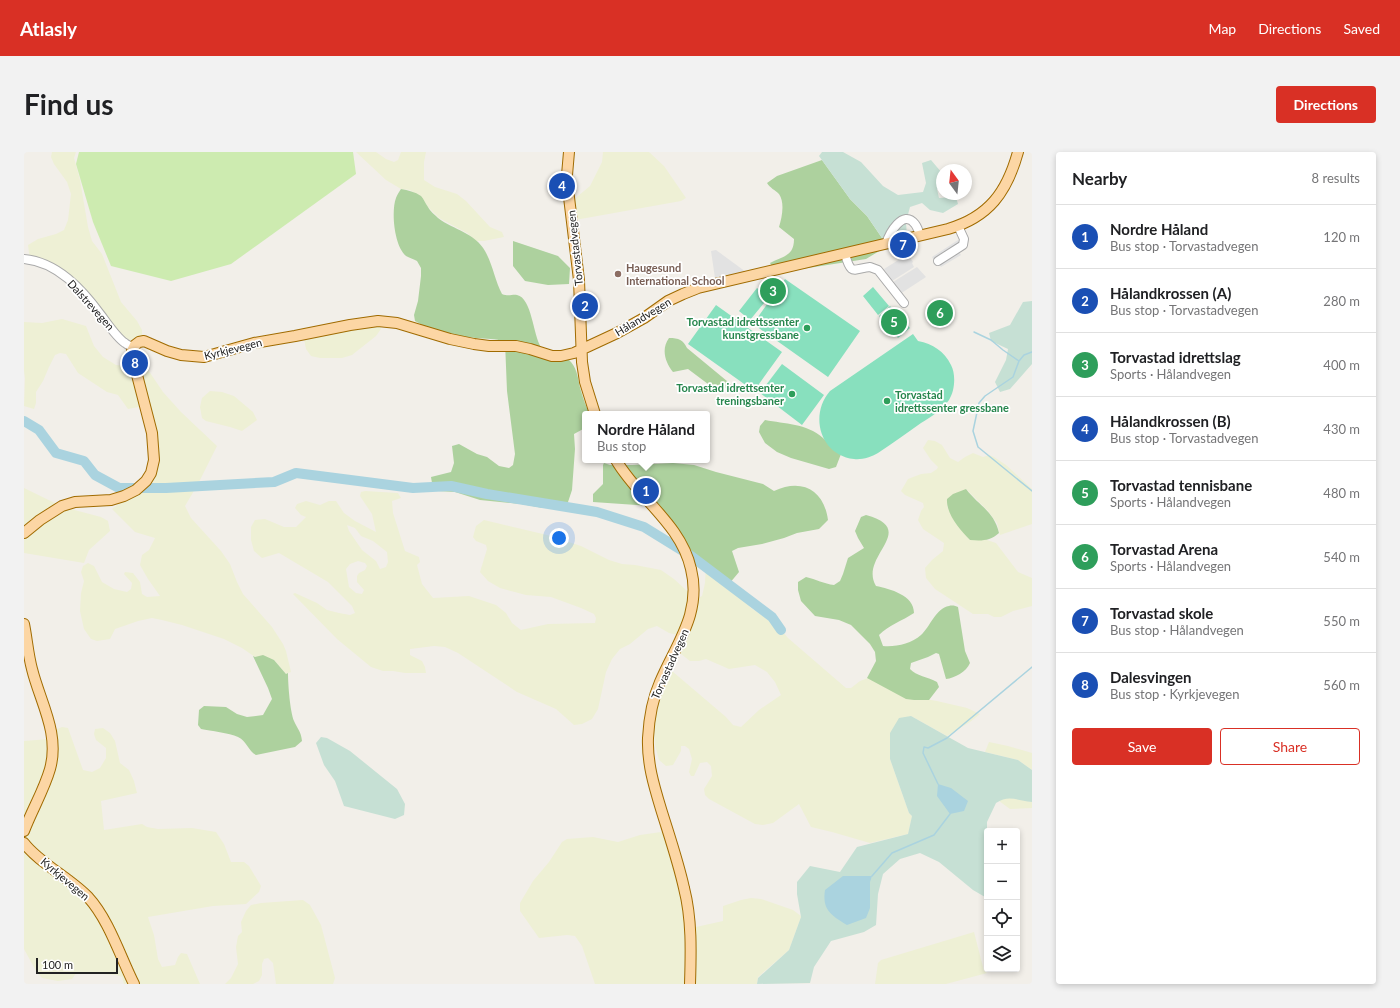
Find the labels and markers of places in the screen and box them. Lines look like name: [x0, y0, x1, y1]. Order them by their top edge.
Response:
pin: 4: [549, 171, 575, 201]
pin: 7: [890, 230, 916, 260]
place label: Haugesund International School: [626, 261, 725, 287]
marker: Haugesund International School: [613, 269, 623, 279]
pin: 3: [760, 276, 786, 306]
pin: 2: [572, 291, 598, 321]
pin: 6: [927, 298, 953, 328]
pin: 5: [881, 307, 907, 337]
place label: Torvastad idrettssenter kunstgressbane: [686, 315, 800, 341]
marker: Torvastad idrettssenter kunstgressbane: [802, 323, 812, 333]
pin: 8: [122, 348, 148, 378]
place label: Torvastad idrettsenter treningsbaner: [676, 381, 785, 407]
place label: Torvastad idrettssenter gressbane: [895, 388, 1009, 414]
marker: Torvastad idrettsenter treningsbaner: [787, 389, 797, 399]
marker: Torvastad idrettssenter gressbane: [882, 396, 892, 406]
pin: 1: [633, 476, 659, 506]

